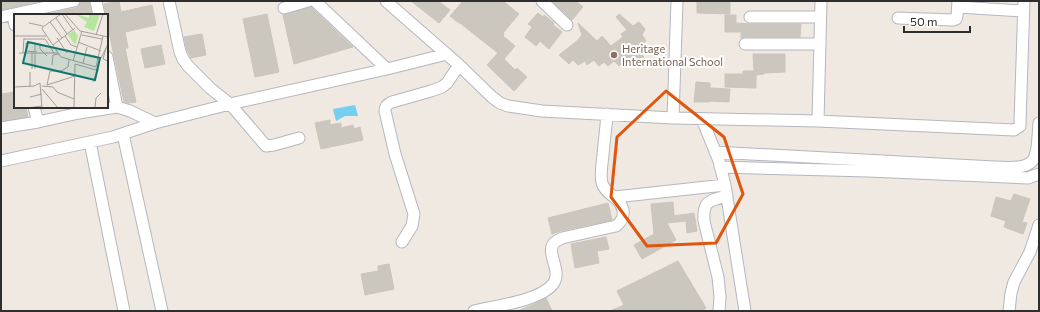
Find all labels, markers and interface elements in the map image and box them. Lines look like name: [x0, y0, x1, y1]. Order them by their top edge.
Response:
scale bar: [904, 8, 970, 34]
inset map: [14, 14, 108, 108]
text: 50 m: [910, 14, 938, 28]
place label: Heritage International School: [622, 42, 723, 68]
marker: Heritage International School: [609, 50, 619, 60]

